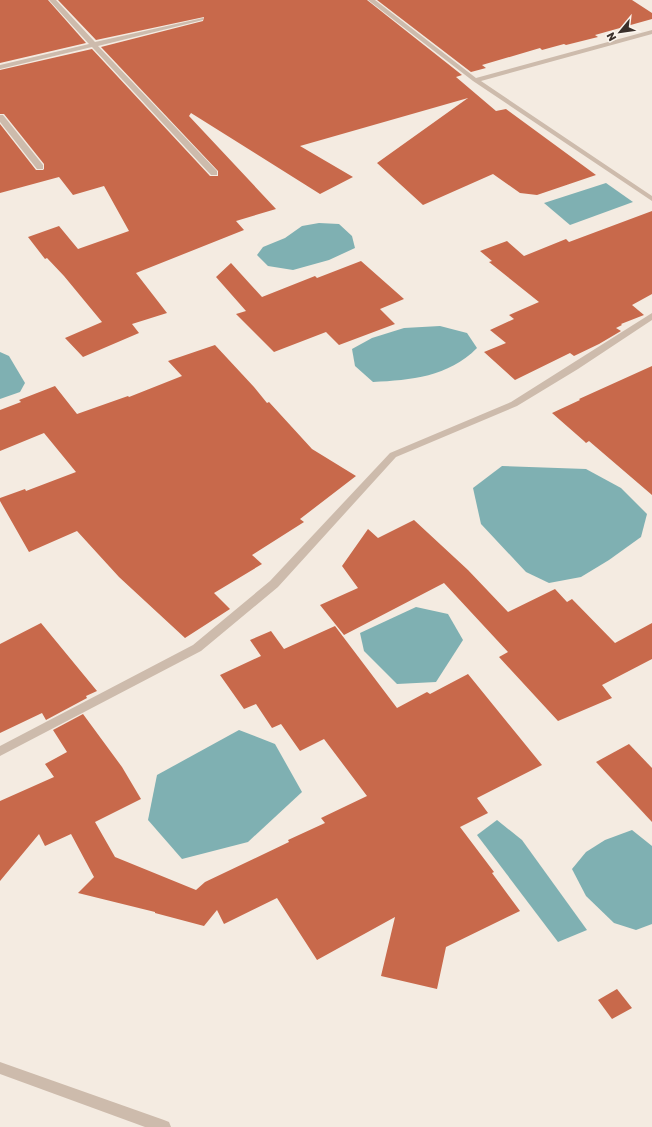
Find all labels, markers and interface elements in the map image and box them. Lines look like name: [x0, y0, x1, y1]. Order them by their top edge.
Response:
north arrow: [600, 12, 640, 52]
text: N: [604, 30, 619, 43]

